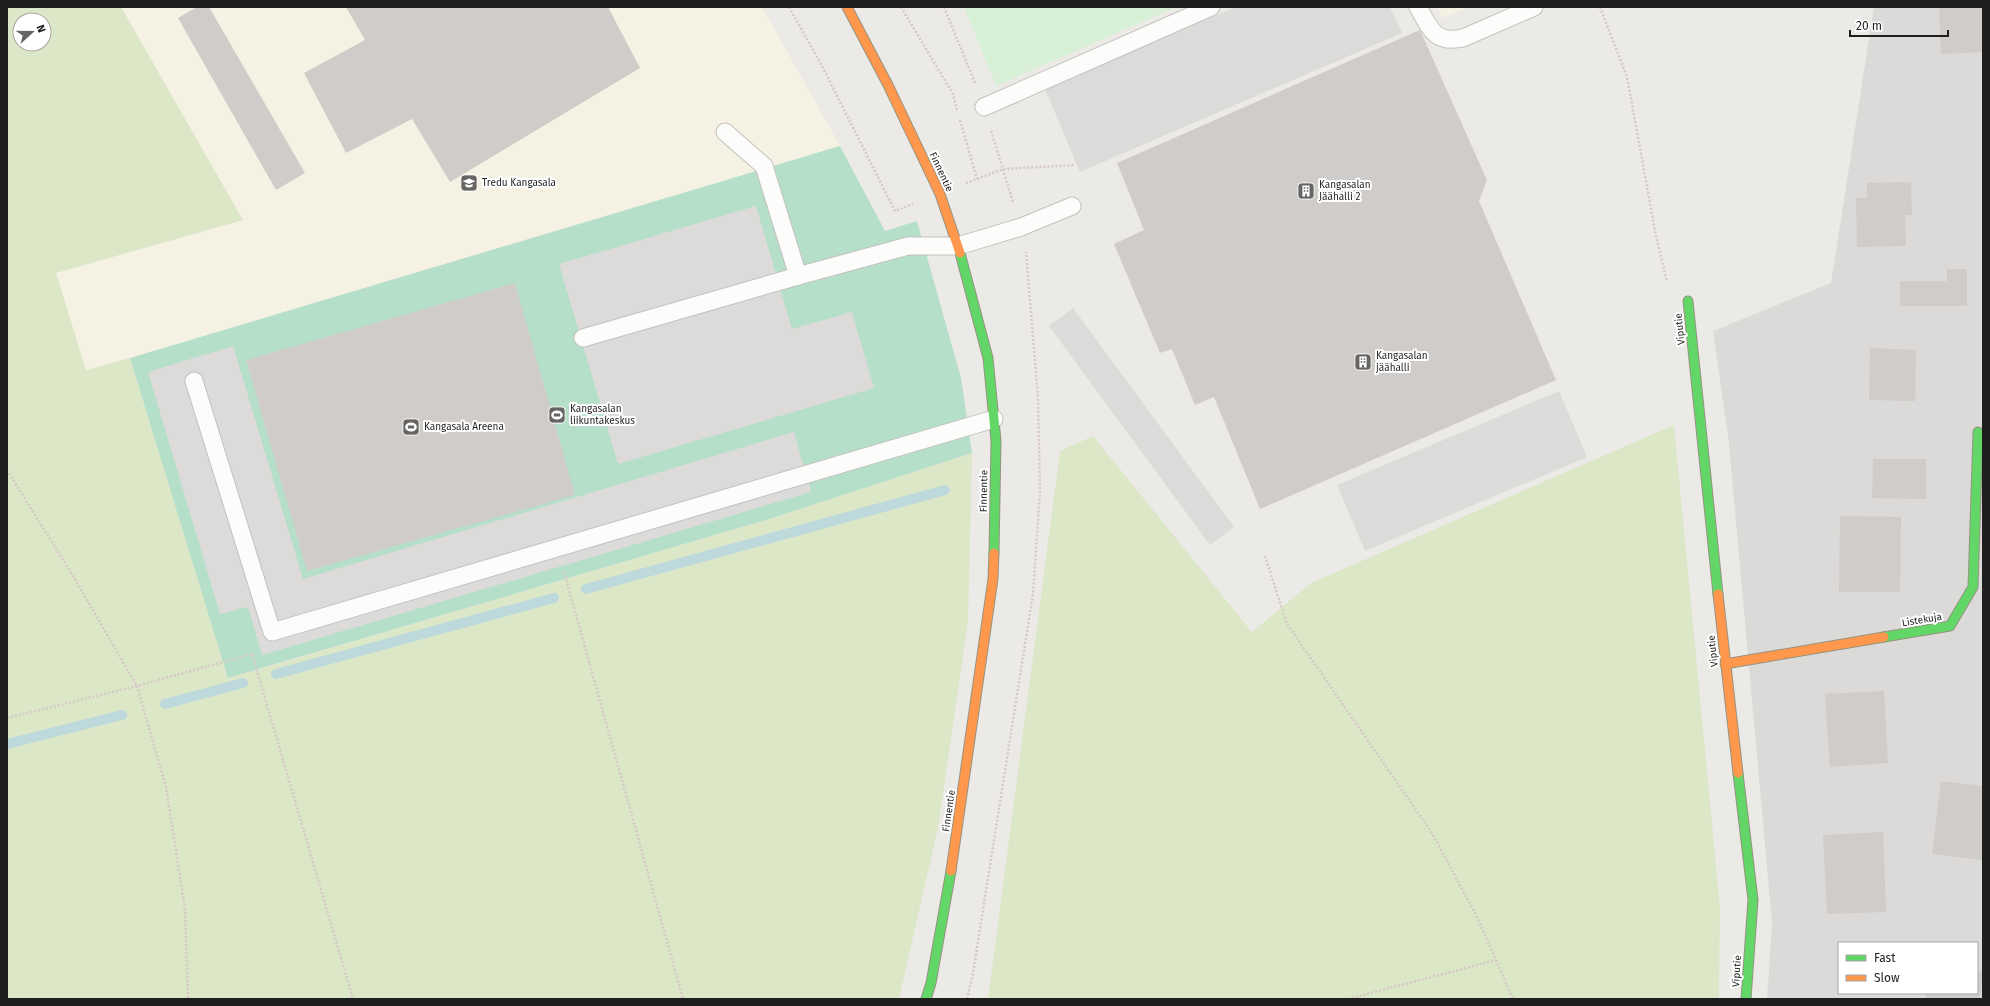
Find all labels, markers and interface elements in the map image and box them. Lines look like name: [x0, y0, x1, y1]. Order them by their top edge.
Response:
north arrow: [12, 12, 52, 52]
scale bar: [1850, 12, 1948, 38]
text: 20 m: [1856, 19, 1882, 33]
text: N: [33, 23, 48, 34]
street label: Finnentie: [927, 150, 955, 194]
school or university icon: Tredu Kangasala: [459, 173, 479, 193]
place label: Tredu Kangasala: [482, 177, 556, 189]
place label: Kangasalan Jäähalli 2: [1319, 179, 1371, 203]
building icon: Kangasalan Jäähalli 2: [1296, 181, 1316, 201]
street label: Viputie: [1672, 312, 1688, 346]
place label: Kangasalan jäähalli: [1375, 350, 1428, 374]
building icon: Kangasalan jäähalli: [1353, 352, 1373, 372]
place label: Kangasalan liikuntakeskus: [570, 403, 635, 427]
sports icon: Kangasalan liikuntakeskus: [547, 405, 567, 425]
sports icon: Kangasala Areena: [401, 417, 421, 437]
place label: Kangasala Areena: [424, 421, 504, 433]
street label: Finnentie: [978, 470, 990, 512]
street label: Listekuja: [1901, 611, 1943, 629]
street label: Viputie: [1705, 634, 1721, 668]
street label: Finnentie: [940, 789, 958, 833]
legend: [1838, 942, 1978, 994]
text: Fast: [1874, 951, 1896, 965]
street label: Viputie: [1730, 955, 1744, 987]
text: Slow: [1874, 971, 1900, 985]

